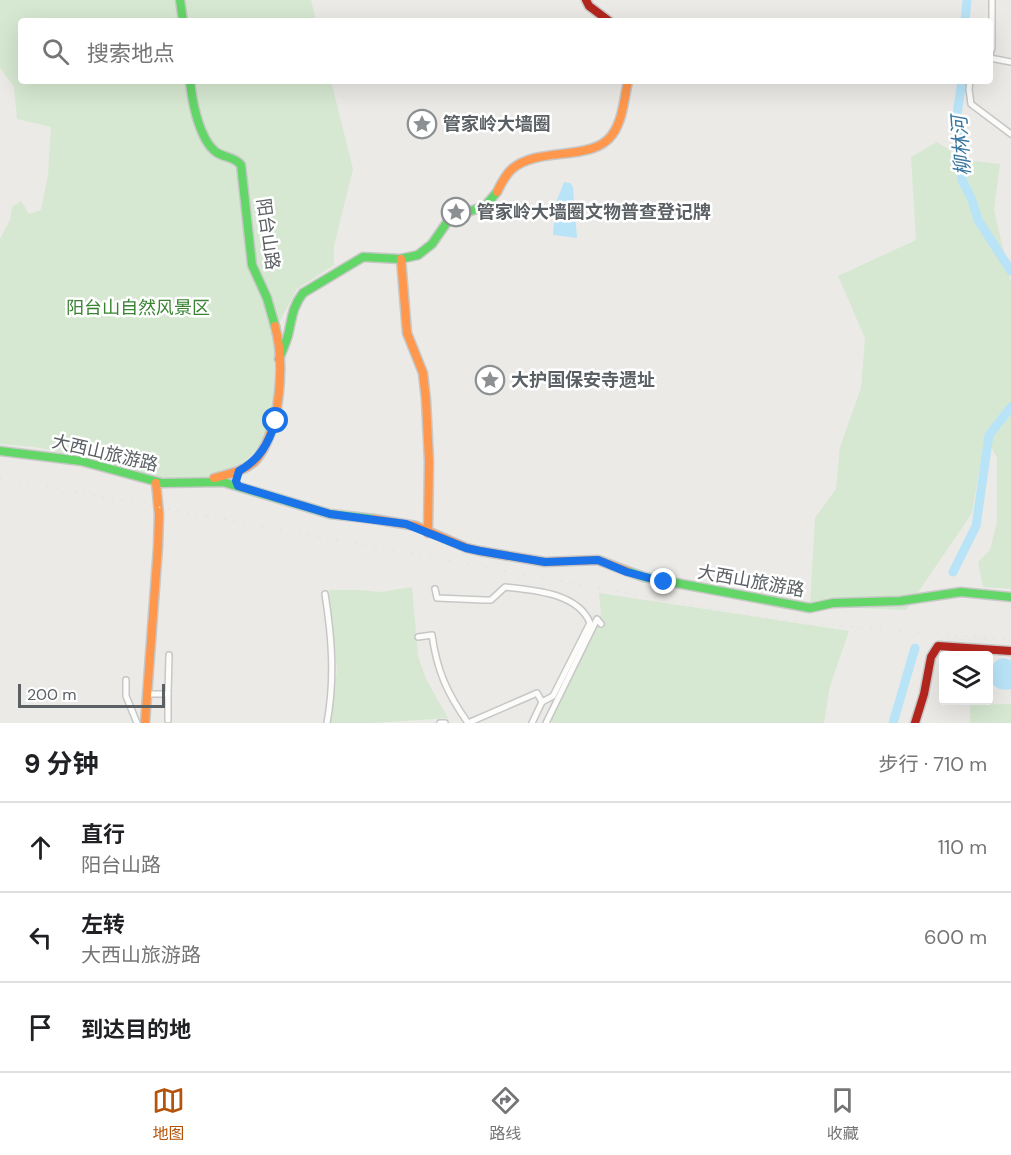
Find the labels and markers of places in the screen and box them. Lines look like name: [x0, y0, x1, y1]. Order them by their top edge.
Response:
place icon: 管家岭大墙圈: [406, 108, 438, 140]
place label: 管家岭大墙圈: [443, 112, 551, 136]
place icon: 管家岭大墙圈文物普查登记牌: [440, 196, 472, 228]
place label: 管家岭大墙圈文物普查登记牌: [477, 200, 711, 224]
place icon: 大护国保安寺遗址: [474, 364, 506, 396]
place label: 大护国保安寺遗址: [511, 368, 655, 392]

